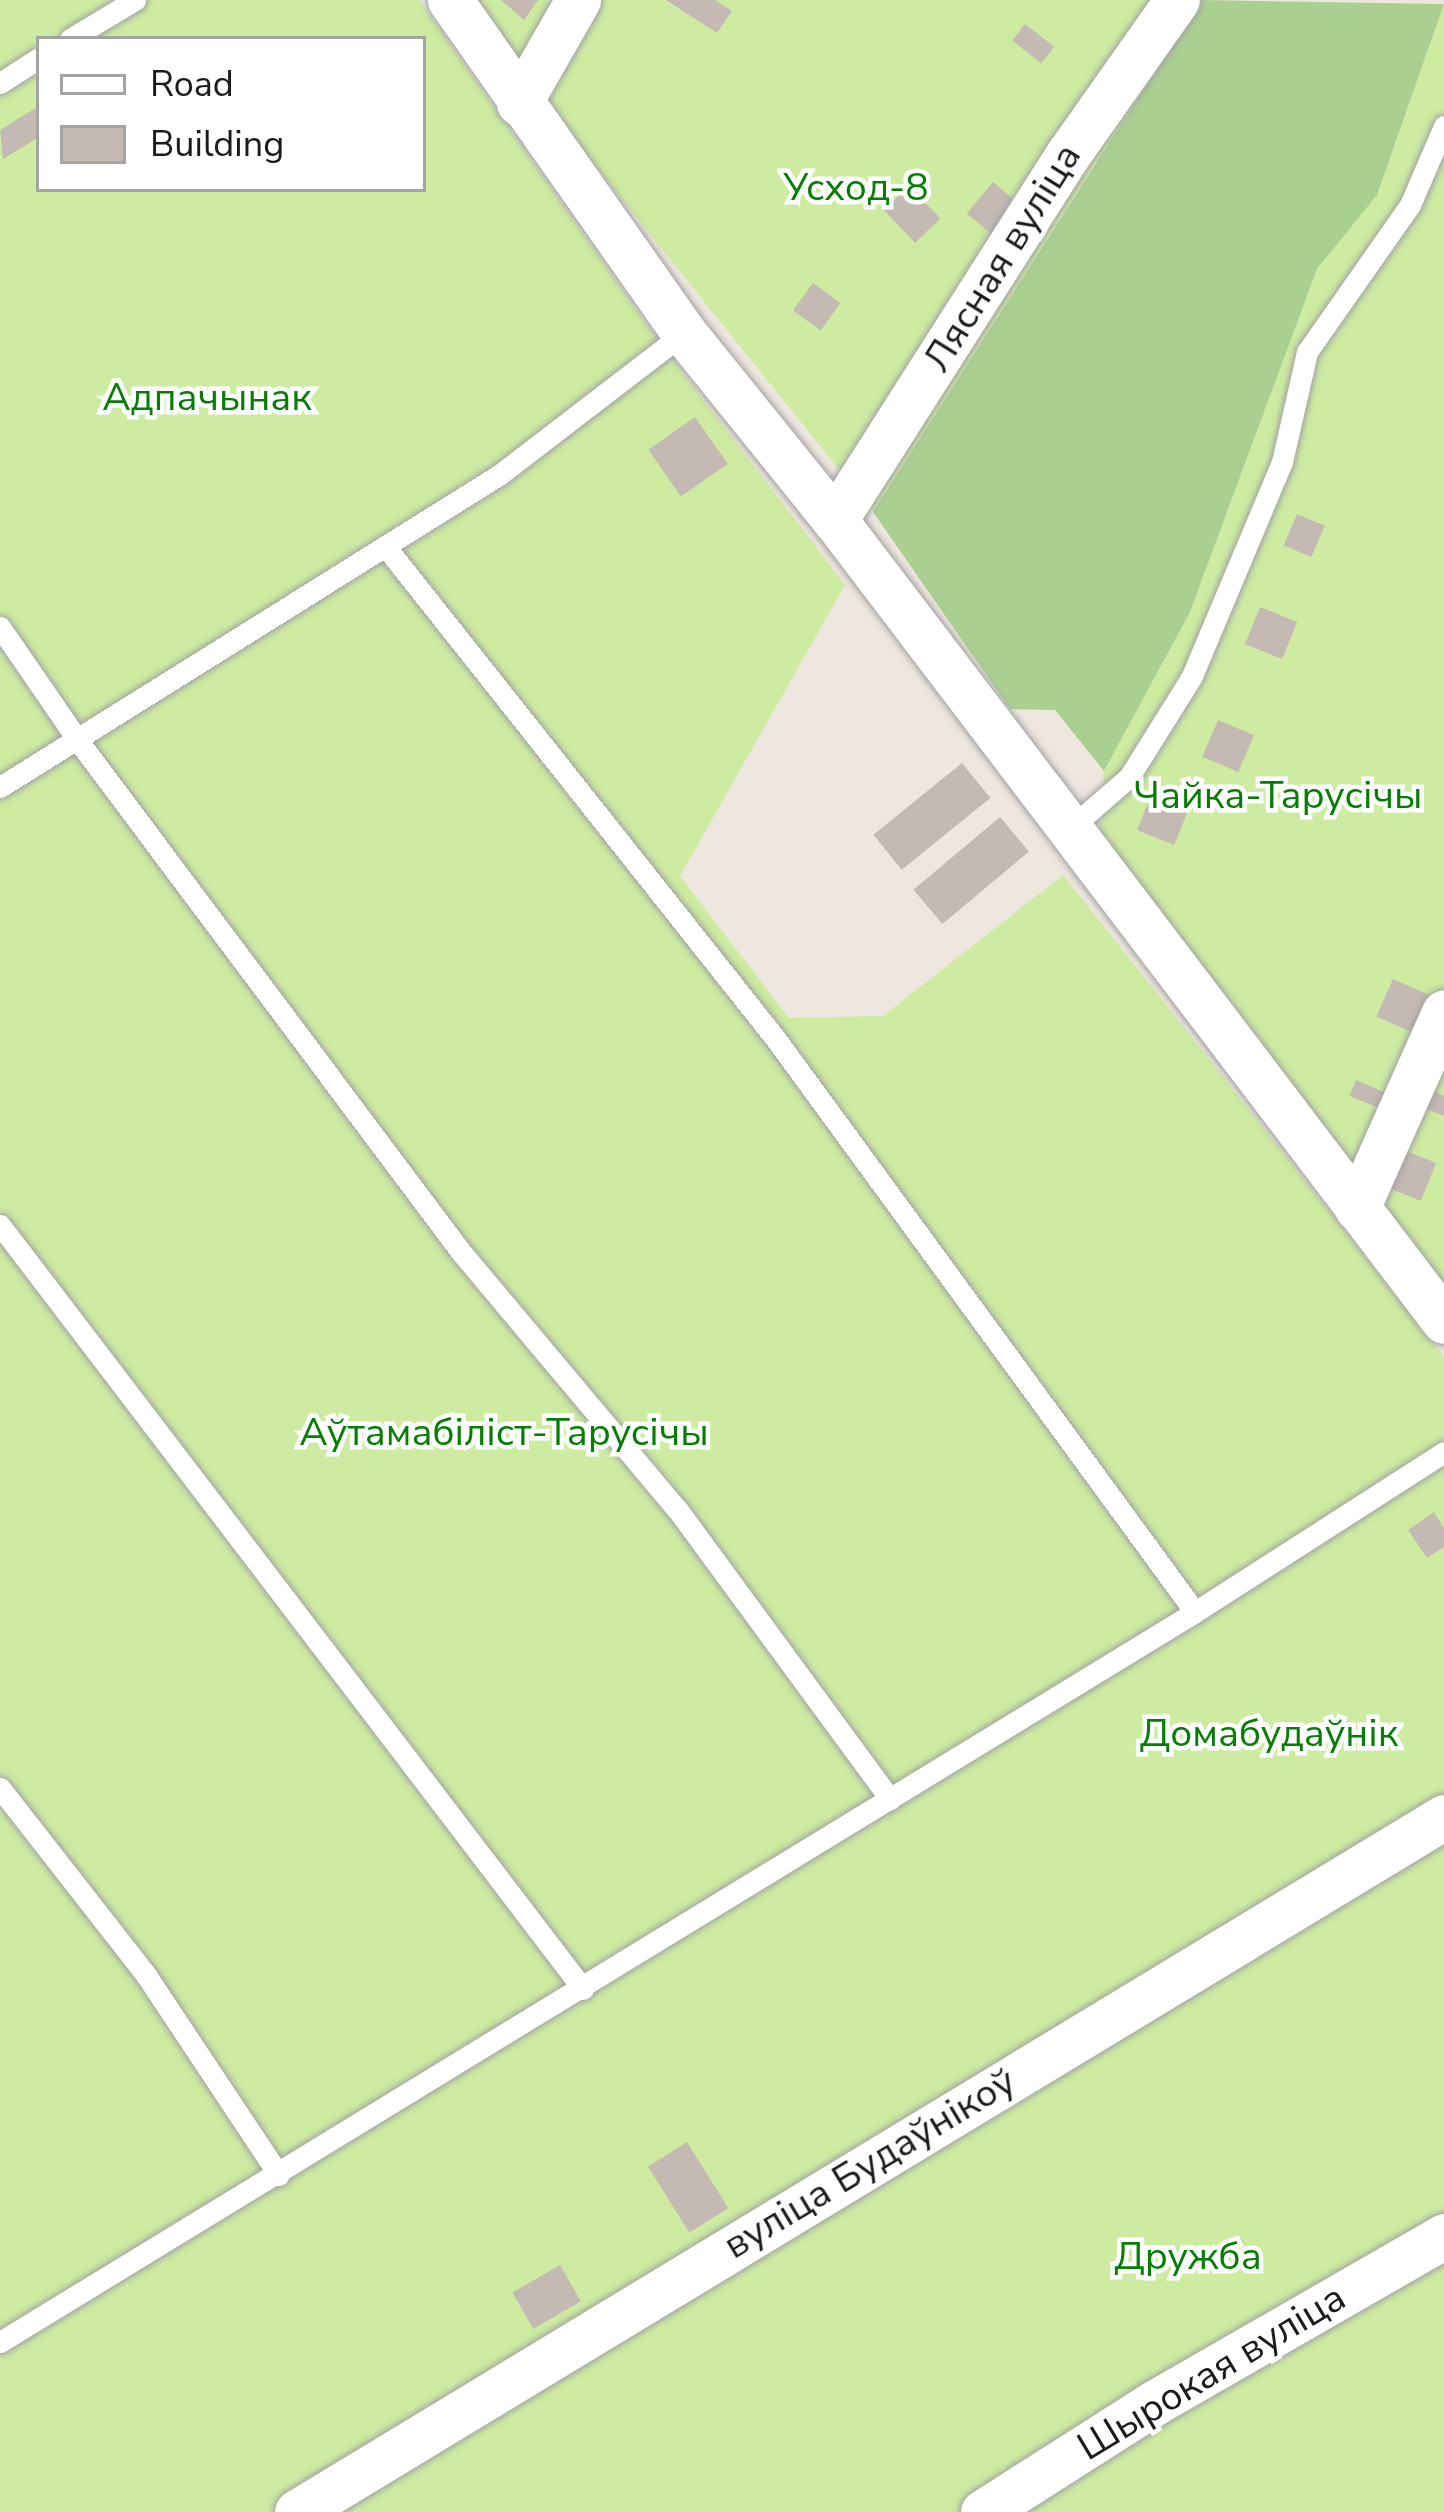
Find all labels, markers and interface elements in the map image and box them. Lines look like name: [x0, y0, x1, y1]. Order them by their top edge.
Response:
legend: [36, 36, 426, 192]
text: Road: [150, 60, 234, 109]
text: Building: [150, 120, 284, 169]
street label: Лясная вуліца: [914, 135, 1092, 381]
park label: Усход-8: [783, 165, 929, 211]
park label: Адпачынак: [102, 375, 312, 421]
park label: Чайка-Тарусічы: [1134, 773, 1422, 819]
park label: Аўтамабіліст-Тарусічы: [299, 1410, 709, 1456]
park label: Домабудаўнік: [1140, 1711, 1398, 1757]
street label: вуліца Будаўнікоў: [716, 2058, 1024, 2270]
park label: Дружба: [1114, 2234, 1262, 2280]
street label: Шырокая вуліца: [1070, 2275, 1354, 2471]

